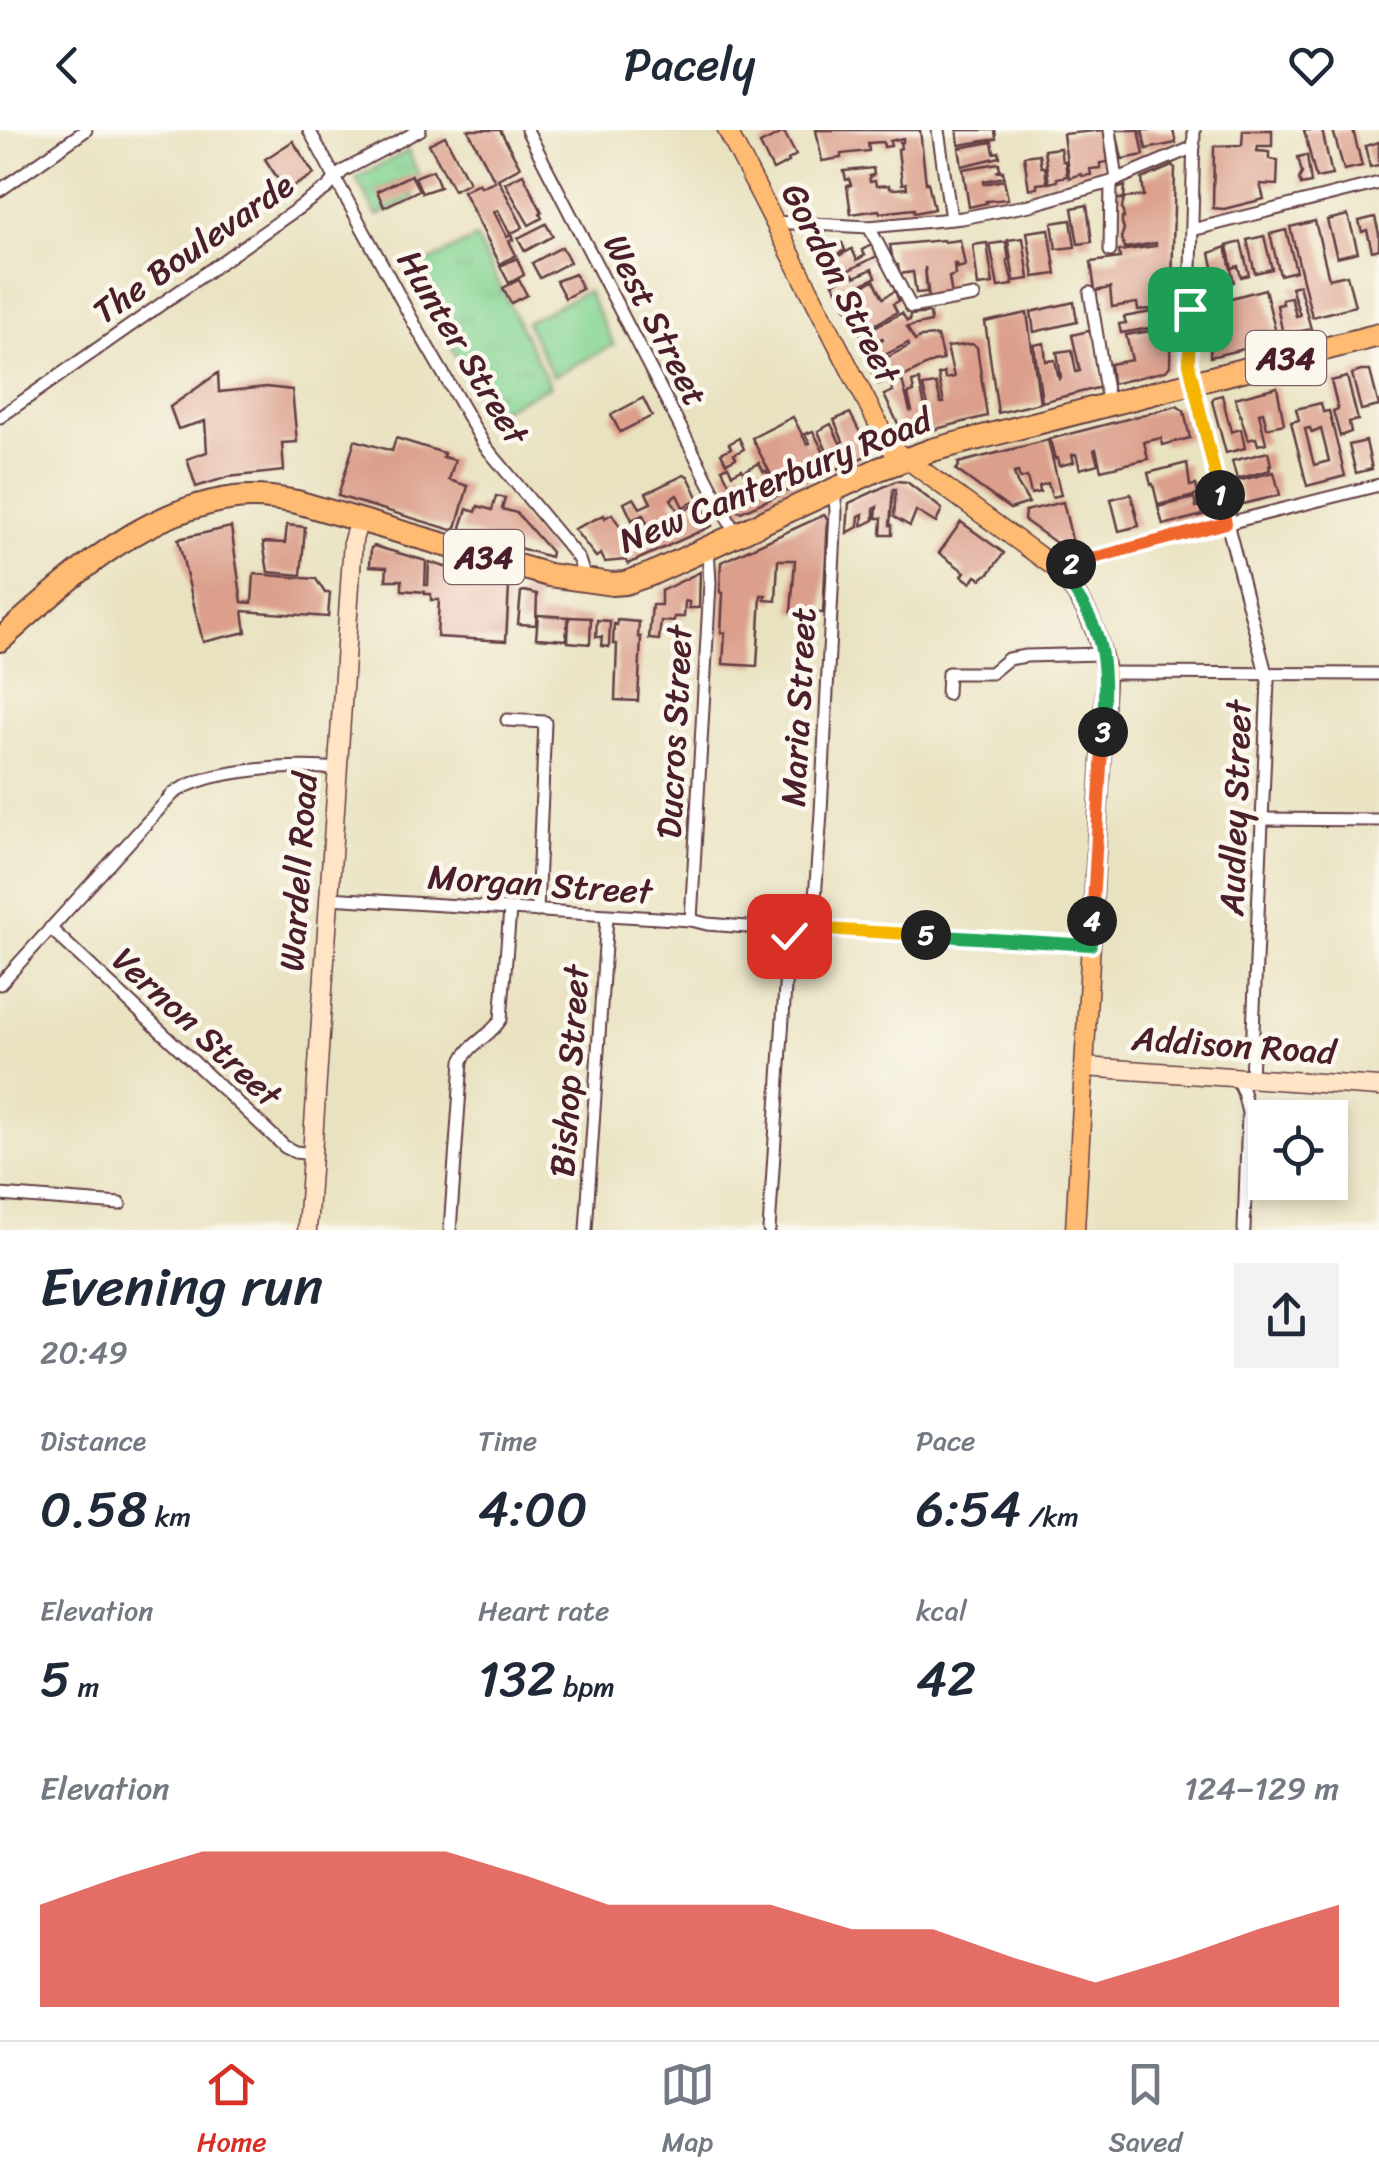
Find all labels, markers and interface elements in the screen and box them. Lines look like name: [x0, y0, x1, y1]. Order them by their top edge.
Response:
text: Pacely: [624, 25, 755, 105]
icon: back: [40, 38, 95, 93]
icon: heart: [1284, 38, 1339, 93]
street label: The Boulevarde: [79, 155, 307, 341]
street label: Gordon Street: [764, 171, 919, 396]
street label: West Street: [586, 223, 726, 417]
street label: Hunter Street: [380, 237, 547, 459]
pin: [1148, 267, 1233, 352]
icon: arrive: [1163, 282, 1218, 337]
road number: A34: [1246, 331, 1326, 385]
street label: New Canterbury Road: [609, 388, 943, 571]
pin: 1: [1195, 470, 1245, 520]
text: 1: [1214, 470, 1226, 519]
road number: A34: [444, 530, 524, 584]
pin: 2: [1046, 539, 1096, 589]
text: 2: [1063, 539, 1079, 588]
street label: Maria Street: [762, 606, 834, 808]
street label: Ducros Street: [637, 622, 711, 840]
street label: Audley Street: [1200, 697, 1270, 918]
pin: 3: [1078, 707, 1128, 757]
text: 3: [1095, 707, 1111, 756]
street label: Wardell Road: [260, 768, 336, 973]
street label: Morgan Street: [426, 845, 656, 923]
pin: [747, 894, 832, 979]
pin: 4: [1067, 896, 1117, 946]
text: 4: [1083, 896, 1101, 945]
icon: check: [762, 909, 817, 964]
pin: 5: [901, 910, 951, 960]
text: 5: [917, 910, 935, 959]
street label: Vernon Street: [97, 931, 298, 1125]
street label: Bishop Street: [531, 961, 607, 1179]
street label: Addison Road: [1129, 1007, 1341, 1083]
map controls: [1248, 1100, 1348, 1200]
button: locate: [1248, 1100, 1348, 1200]
text: Evening run: [40, 1238, 323, 1335]
button: share: [1234, 1263, 1339, 1368]
text: 20:49: [40, 1324, 128, 1381]
text: Distance: [40, 1416, 146, 1465]
text: Time: [478, 1416, 537, 1465]
text: Pace: [916, 1416, 975, 1465]
text: 0.58: [40, 1465, 147, 1554]
text: 4:00: [478, 1465, 588, 1554]
text: 6:54: [916, 1465, 1021, 1554]
text: km: [147, 1492, 191, 1541]
text: /km: [1021, 1492, 1079, 1541]
text: Elevation: [40, 1586, 153, 1635]
text: Heart rate: [478, 1586, 609, 1635]
text: kcal: [916, 1586, 967, 1635]
text: 5: [40, 1635, 71, 1724]
text: 132: [478, 1635, 556, 1724]
text: 42: [916, 1635, 976, 1724]
text: m: [71, 1662, 99, 1711]
text: bpm: [556, 1662, 615, 1711]
text: Elevation: [40, 1760, 170, 1817]
text: 124–129 m: [1184, 1760, 1339, 1817]
tab: Home: [197, 2057, 267, 2166]
tab: Map: [660, 2057, 715, 2166]
tab: Saved: [1108, 2057, 1182, 2166]

